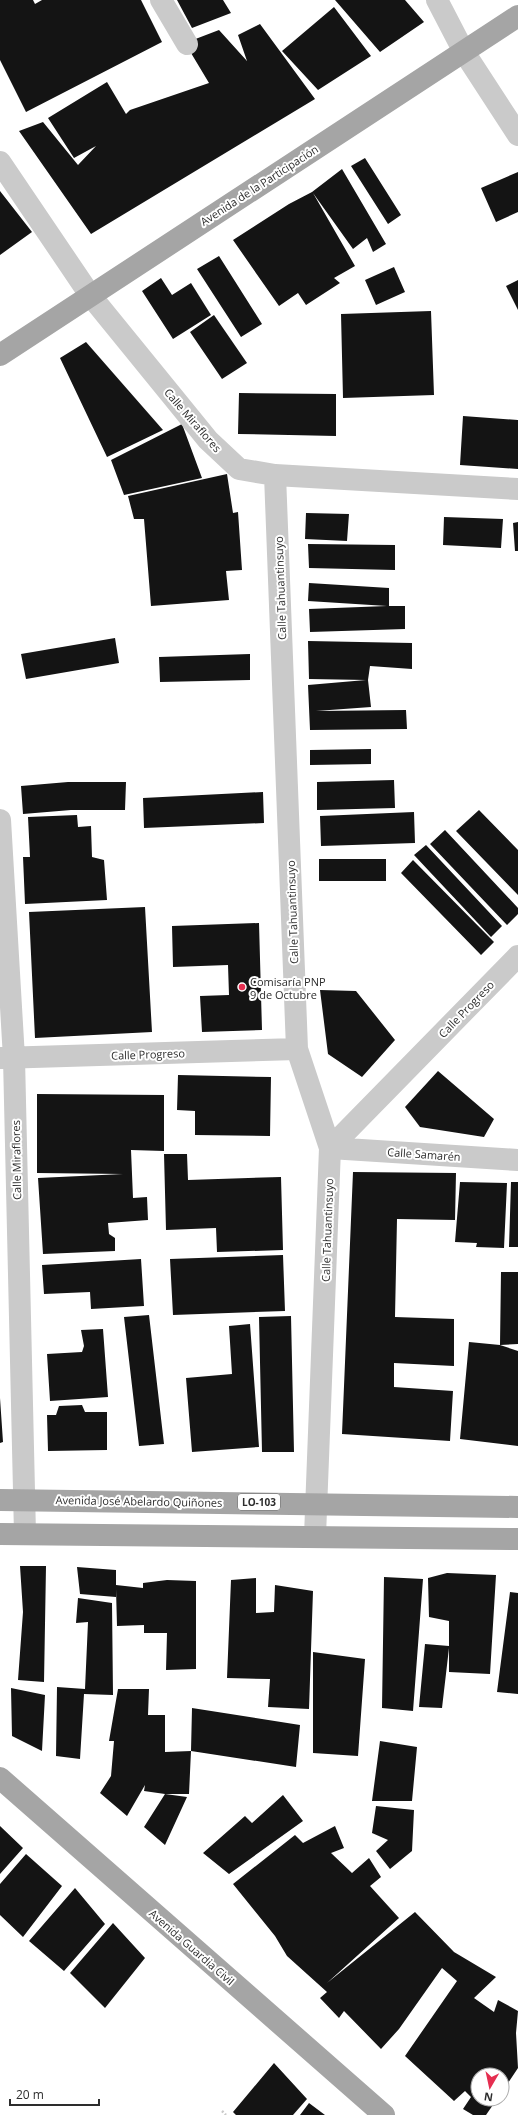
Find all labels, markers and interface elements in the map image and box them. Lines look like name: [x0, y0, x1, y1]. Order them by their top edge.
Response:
street label: Avenida de la Participación: [197, 141, 321, 229]
street label: Calle Miraflores: [161, 385, 225, 455]
street label: Calle Tahuantinsuyo: [271, 536, 289, 640]
street label: Calle Tahuantinsuyo: [283, 860, 301, 964]
place label: Comisaría PNP 9 de Octubre: [250, 974, 326, 1002]
street label: Calle Progreso: [435, 977, 497, 1041]
marker: Comisaría PNP 9 de Octubre: [237, 982, 247, 992]
street label: Calle Progreso: [111, 1045, 186, 1063]
street label: Calle Miraflores: [8, 1120, 24, 1200]
street label: Calle Samarén: [387, 1144, 461, 1164]
street label: Calle Tahuantinsuyo: [318, 1178, 336, 1282]
street label: Avenida José Abelardo Quiñones: [55, 1492, 223, 1510]
road number: LO-103: [238, 1494, 280, 1510]
street label: Avenida Guardia Civil: [146, 1906, 238, 1988]
north arrow: [470, 2067, 510, 2107]
scale bar: [10, 2081, 99, 2107]
text: 20 m: [16, 2086, 44, 2103]
text: N: [483, 2089, 494, 2105]

